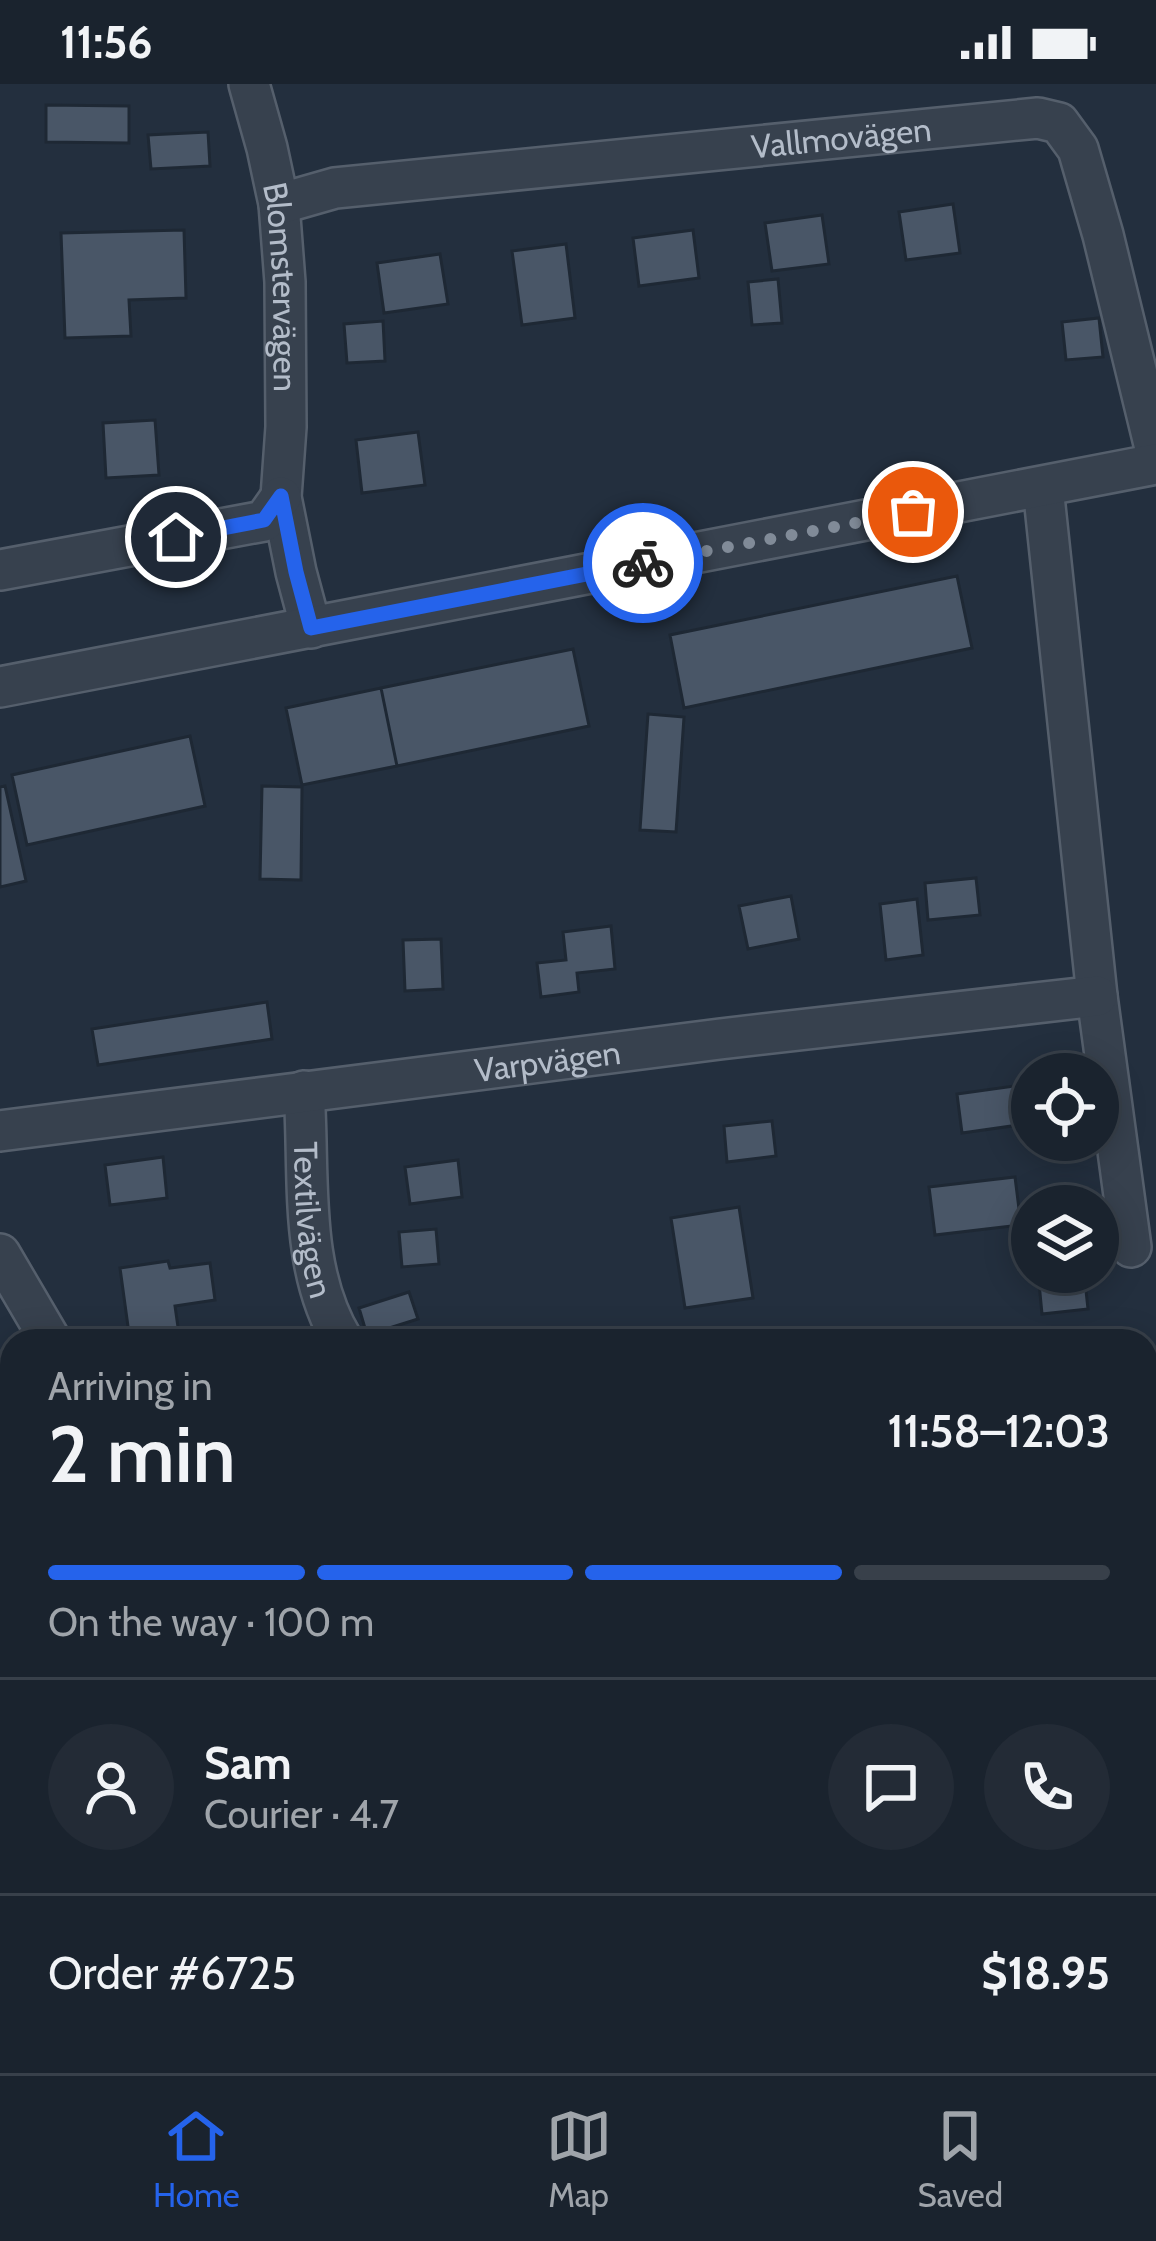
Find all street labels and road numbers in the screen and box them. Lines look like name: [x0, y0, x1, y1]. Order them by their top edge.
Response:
street label: Vallmovägen: [749, 109, 933, 166]
street label: Blomstervägen: [255, 179, 306, 392]
street label: Varpvägen: [472, 1032, 623, 1090]
street label: Textilvägen: [286, 1141, 342, 1302]

